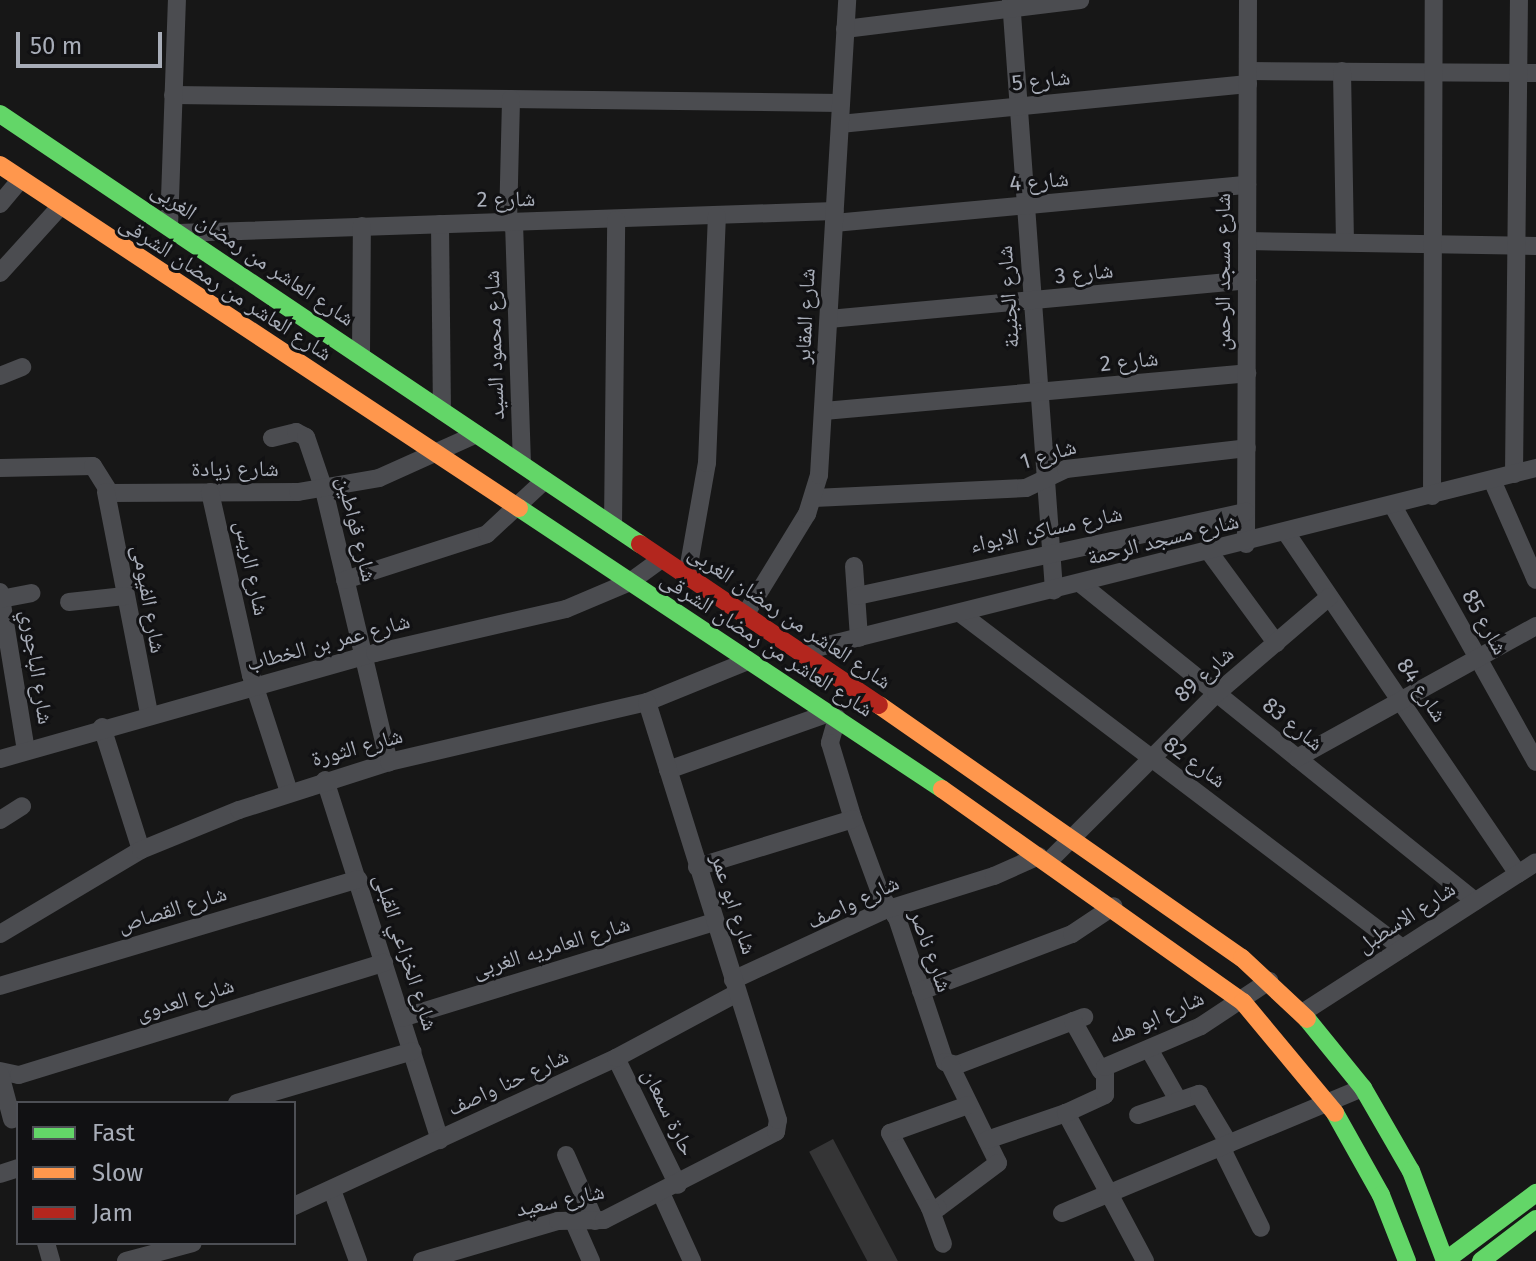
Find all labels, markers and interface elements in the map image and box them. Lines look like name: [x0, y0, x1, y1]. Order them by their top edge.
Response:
scale bar: [20, 16, 166, 66]
text: 50 m: [30, 32, 82, 60]
street label: شارع 5: [1010, 64, 1072, 96]
street label: شارع 4: [1008, 165, 1070, 197]
street label: شارع العاشر من رمضان الغربى: [146, 176, 360, 332]
street label: شارع 2: [477, 185, 535, 213]
street label: شارع مسجد الرحمن: [1210, 193, 1236, 351]
street label: شارع العاشر من رمضان الشرقى: [115, 209, 337, 367]
street label: شارع الجنينة: [991, 245, 1025, 349]
street label: شارع 3: [1053, 257, 1115, 289]
street label: شارع المقابر: [789, 268, 821, 364]
street label: شارع محمود السيد: [478, 270, 510, 420]
street label: شارع 2: [1099, 345, 1159, 377]
street label: شارع 1: [1017, 433, 1079, 475]
street label: شارع زيادة: [191, 456, 279, 482]
street label: شارع قواطين: [331, 474, 383, 584]
street label: شارع مساكن الايواء: [967, 500, 1125, 558]
street label: شارع مسجد الرحمة: [1085, 507, 1241, 571]
street label: شارع الريس: [229, 518, 275, 618]
street label: شارع العاشر من رمضان الغربى: [683, 539, 897, 695]
street label: شارع الفيومى: [126, 543, 172, 655]
street label: شارع العاشر من رمضان الشرقى: [656, 565, 878, 723]
street label: شارع 85: [1456, 585, 1514, 659]
street label: شارع عمر بن الخطاب: [243, 607, 413, 677]
street label: شارع الباجوري: [15, 608, 59, 726]
street label: شارع 89: [1169, 640, 1239, 708]
street label: شارع 84: [1391, 653, 1453, 727]
street label: شارع 83: [1257, 691, 1329, 757]
street label: شارع الثورة: [309, 722, 405, 772]
street label: شارع 82: [1159, 731, 1231, 793]
street label: شارع ابو عمر: [705, 850, 763, 958]
street label: شارع واصف: [803, 869, 903, 935]
street label: شارع الخزاعي القبلى: [368, 870, 444, 1034]
street label: شارع الاسطبل: [1352, 875, 1460, 959]
street label: شارع القصاص: [114, 880, 230, 938]
street label: شارع ناصر: [904, 906, 958, 996]
street label: شارع العامريه الغربى: [469, 910, 633, 984]
street label: شارع العدوى: [133, 972, 237, 1026]
street label: شارع ابو هله: [1104, 984, 1208, 1050]
street label: شارع حنا واصف: [443, 1043, 573, 1121]
street label: حارة سمعان: [637, 1064, 701, 1160]
legend: [16, 1101, 296, 1245]
text: Fast: [92, 1119, 135, 1147]
text: Slow: [92, 1159, 143, 1187]
street label: شارع سعيد: [513, 1178, 607, 1222]
text: Jam: [92, 1199, 133, 1227]

